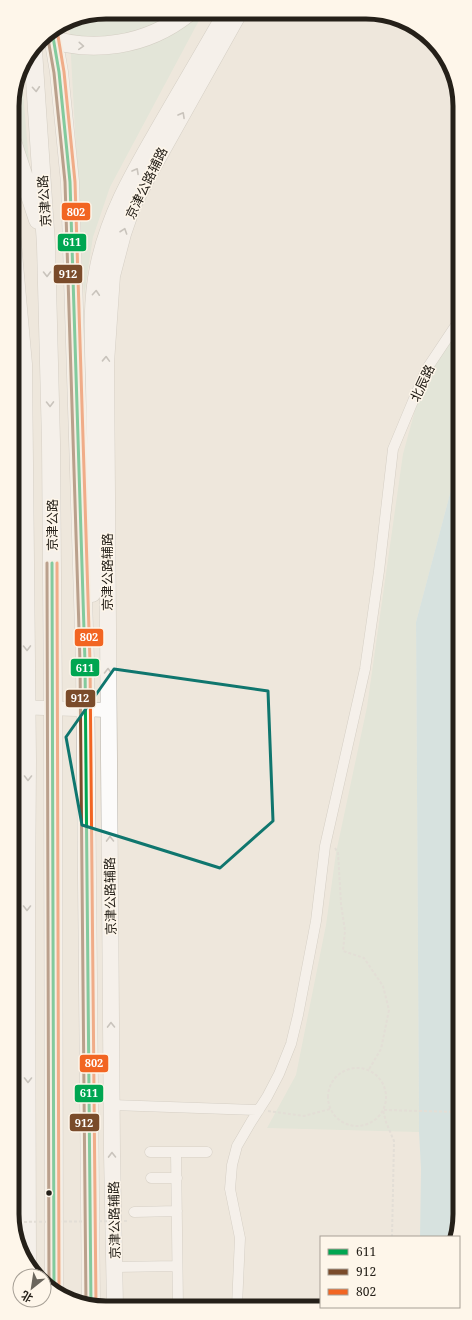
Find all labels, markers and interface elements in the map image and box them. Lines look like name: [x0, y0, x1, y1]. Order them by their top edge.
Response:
one-way arrow: [77, 41, 84, 50]
one-way arrow: [31, 86, 40, 92]
one-way arrow: [177, 112, 184, 119]
street label: 京津公路辅路: [121, 144, 171, 222]
one-way arrow: [131, 168, 138, 175]
street label: 京津公路: [33, 174, 55, 228]
line badge: 802: [61, 202, 91, 221]
text: 802: [67, 204, 85, 219]
one-way arrow: [119, 228, 128, 235]
line badge: 611: [57, 233, 87, 252]
text: 611: [63, 234, 81, 249]
line badge: 912: [53, 264, 83, 284]
text: 912: [59, 266, 77, 281]
one-way arrow: [43, 271, 51, 277]
one-way arrow: [91, 290, 100, 296]
one-way arrow: [102, 356, 110, 362]
street label: 北辰路: [406, 362, 438, 404]
one-way arrow: [46, 401, 54, 407]
street label: 京津公路: [43, 499, 61, 551]
street label: 京津公路辅路: [98, 533, 116, 611]
line badge: 802: [74, 628, 104, 647]
text: 802: [80, 629, 98, 644]
one-way arrow: [23, 645, 31, 651]
line badge: 611: [70, 658, 100, 677]
text: 611: [76, 660, 94, 675]
one-way arrow: [104, 668, 112, 674]
line badge: 912: [65, 689, 96, 708]
text: 912: [71, 690, 89, 705]
one-way arrow: [24, 775, 32, 781]
one-way arrow: [106, 836, 114, 842]
street label: 京津公路辅路: [100, 857, 120, 935]
one-way arrow: [23, 905, 31, 911]
one-way arrow: [107, 1022, 115, 1028]
line badge: 802: [79, 1054, 109, 1073]
text: 802: [85, 1055, 103, 1070]
one-way arrow: [24, 1077, 32, 1083]
line badge: 611: [74, 1084, 104, 1103]
text: 611: [80, 1085, 98, 1100]
line badge: 912: [69, 1113, 100, 1132]
text: 912: [75, 1115, 93, 1130]
one-way arrow: [108, 1152, 116, 1158]
street label: 京津公路辅路: [104, 1181, 124, 1259]
unlabelled marker: [44, 1188, 54, 1198]
legend: [320, 1236, 460, 1308]
text: 611: [356, 1243, 376, 1260]
text: 912: [356, 1263, 376, 1280]
north arrow: [12, 1268, 52, 1308]
text: 802: [356, 1283, 376, 1300]
text: 北: [18, 1288, 35, 1306]

